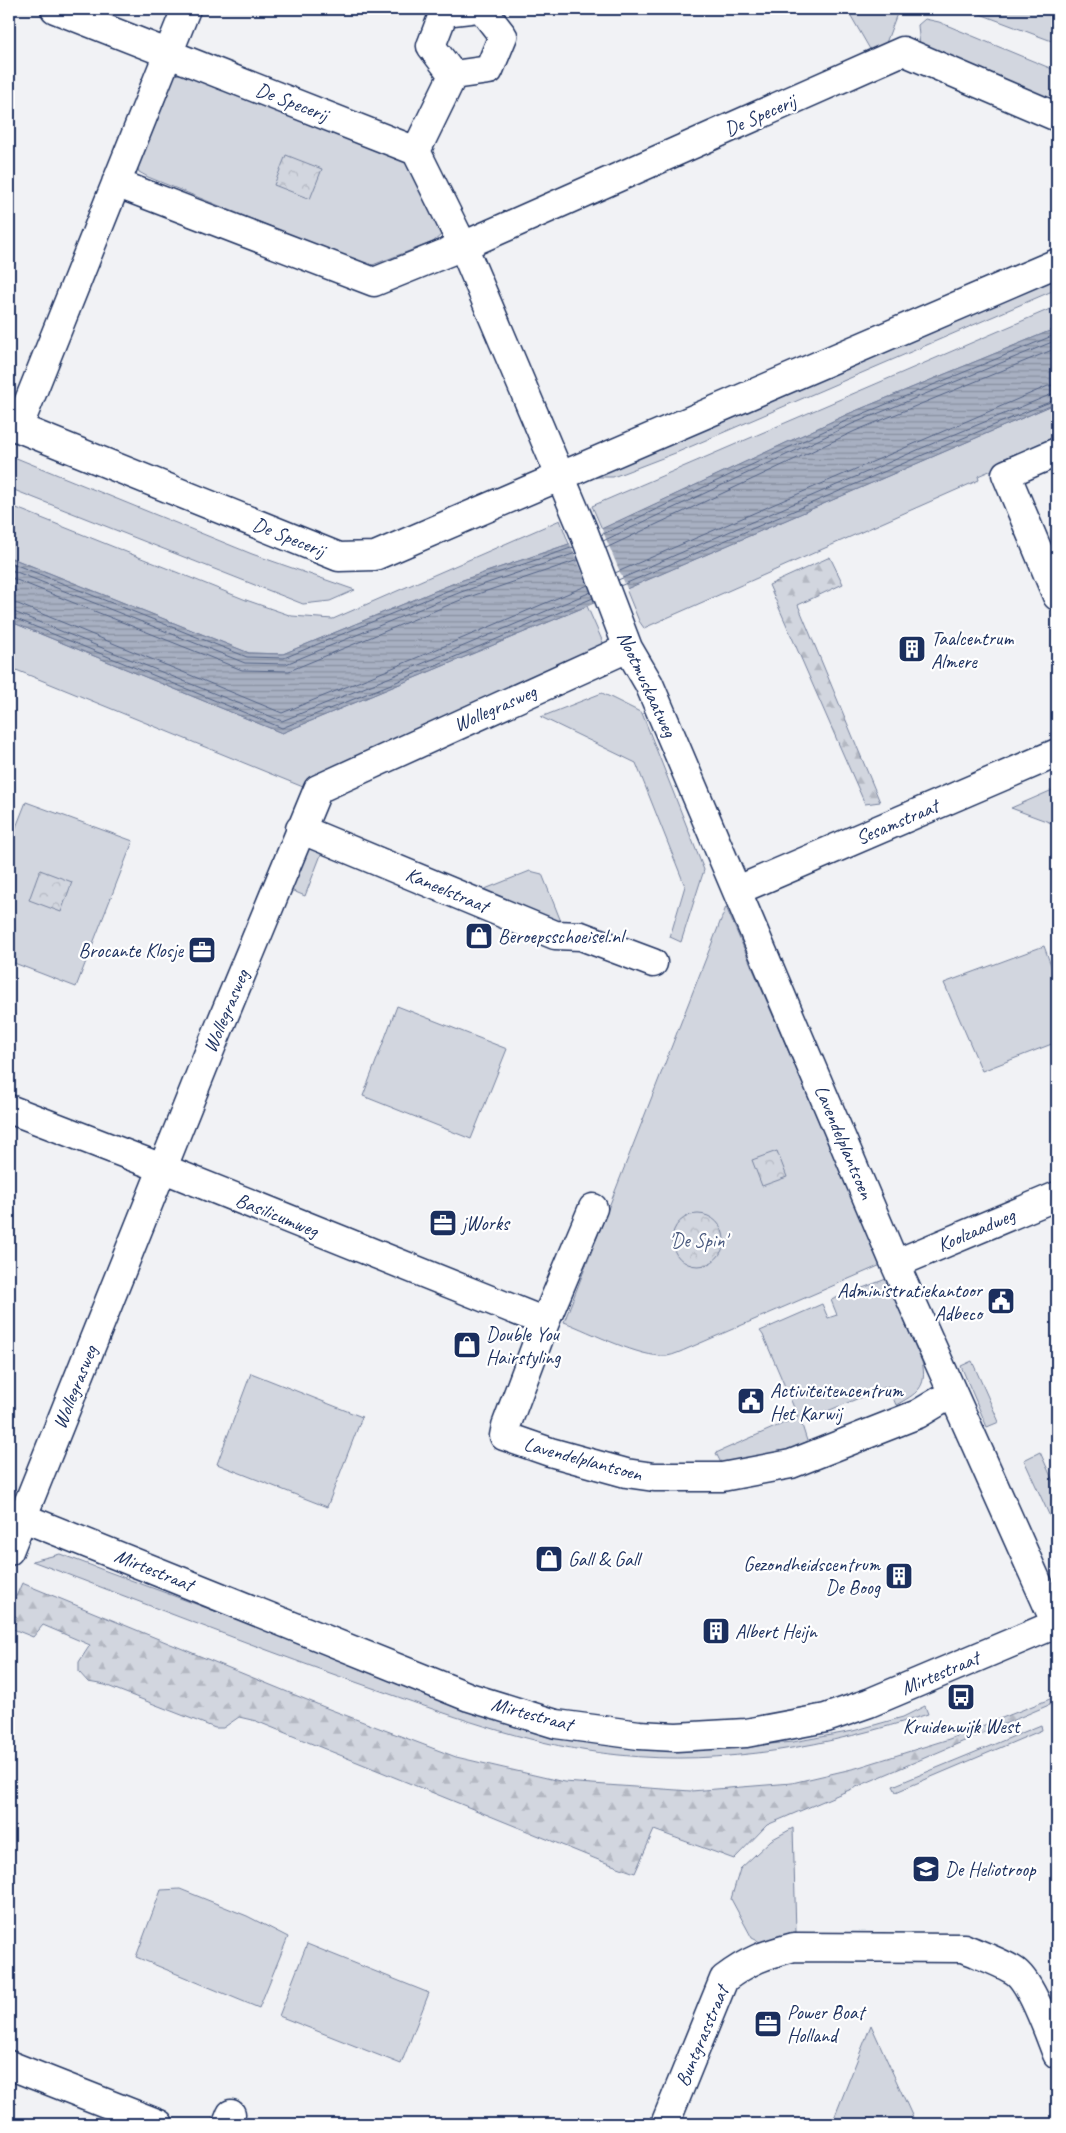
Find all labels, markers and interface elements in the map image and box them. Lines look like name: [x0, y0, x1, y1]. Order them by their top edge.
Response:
street label: De Specerij: [252, 77, 333, 128]
street label: De Specerij: [720, 87, 801, 142]
street label: De Specerij: [249, 511, 330, 563]
place label: Taalcentrum Almere: [931, 626, 1014, 674]
street label: Nootmuskaatweg: [612, 627, 683, 742]
building icon: Taalcentrum Almere: [897, 634, 927, 664]
street label: Wollegrasweg: [450, 678, 541, 737]
street label: Sesamstraat: [852, 792, 945, 851]
street label: Kaneelstraat: [402, 861, 495, 920]
shop icon: Beroepsschoeisel.nl: [464, 921, 494, 951]
place label: Beroepsschoeisel.nl: [498, 924, 627, 949]
office icon: Brocante Klosje: [187, 935, 217, 965]
place label: Brocante Klosje: [79, 938, 184, 963]
street label: Wollegrasweg: [197, 965, 255, 1056]
street label: Lavendelplantsoen: [809, 1081, 880, 1204]
street label: Basilicumweg: [232, 1187, 324, 1244]
street label: Koolzaadweg: [934, 1202, 1020, 1257]
office icon: jWorks: [428, 1208, 458, 1238]
place label: jWorks: [460, 1211, 511, 1236]
park label: 'De Spin': [669, 1228, 731, 1253]
place label: Administratiekantoor Adbeco: [837, 1278, 984, 1326]
public building icon: Administratiekantoor Adbeco: [986, 1286, 1016, 1316]
place label: Double You Hairstyling: [486, 1322, 561, 1370]
shop icon: Double You Hairstyling: [452, 1330, 482, 1360]
street label: Wollegrasweg: [47, 1341, 103, 1432]
place label: Activiteitencentrum Het Karwij: [770, 1378, 905, 1426]
public building icon: Activiteitencentrum Het Karwij: [736, 1386, 766, 1416]
street label: Lavendelplantsoen: [521, 1431, 646, 1487]
street label: Mirtestraat: [111, 1543, 200, 1598]
shop icon: Gall & Gall: [534, 1544, 564, 1574]
place label: Gall & Gall: [568, 1547, 643, 1572]
place label: Gezondheidscentrum De Boog: [743, 1552, 882, 1600]
building icon: Gezondheidscentrum De Boog: [884, 1561, 914, 1591]
building icon: Albert Heijn: [701, 1616, 731, 1646]
place label: Albert Heijn: [735, 1619, 818, 1644]
street label: Mirtestraat: [897, 1644, 986, 1701]
bus stop icon: Kruidenwijk West: [946, 1682, 976, 1712]
street label: Mirtestraat: [489, 1691, 579, 1738]
place label: Kruidenwijk West: [903, 1714, 1022, 1739]
school or university icon: De Heliotroop: [911, 1854, 941, 1884]
place label: De Heliotroop: [945, 1857, 1037, 1882]
street label: Buntgrasstraat: [670, 1979, 736, 2090]
place label: Power Boat Holland: [787, 2000, 867, 2048]
office icon: Power Boat Holland: [753, 2009, 783, 2039]

